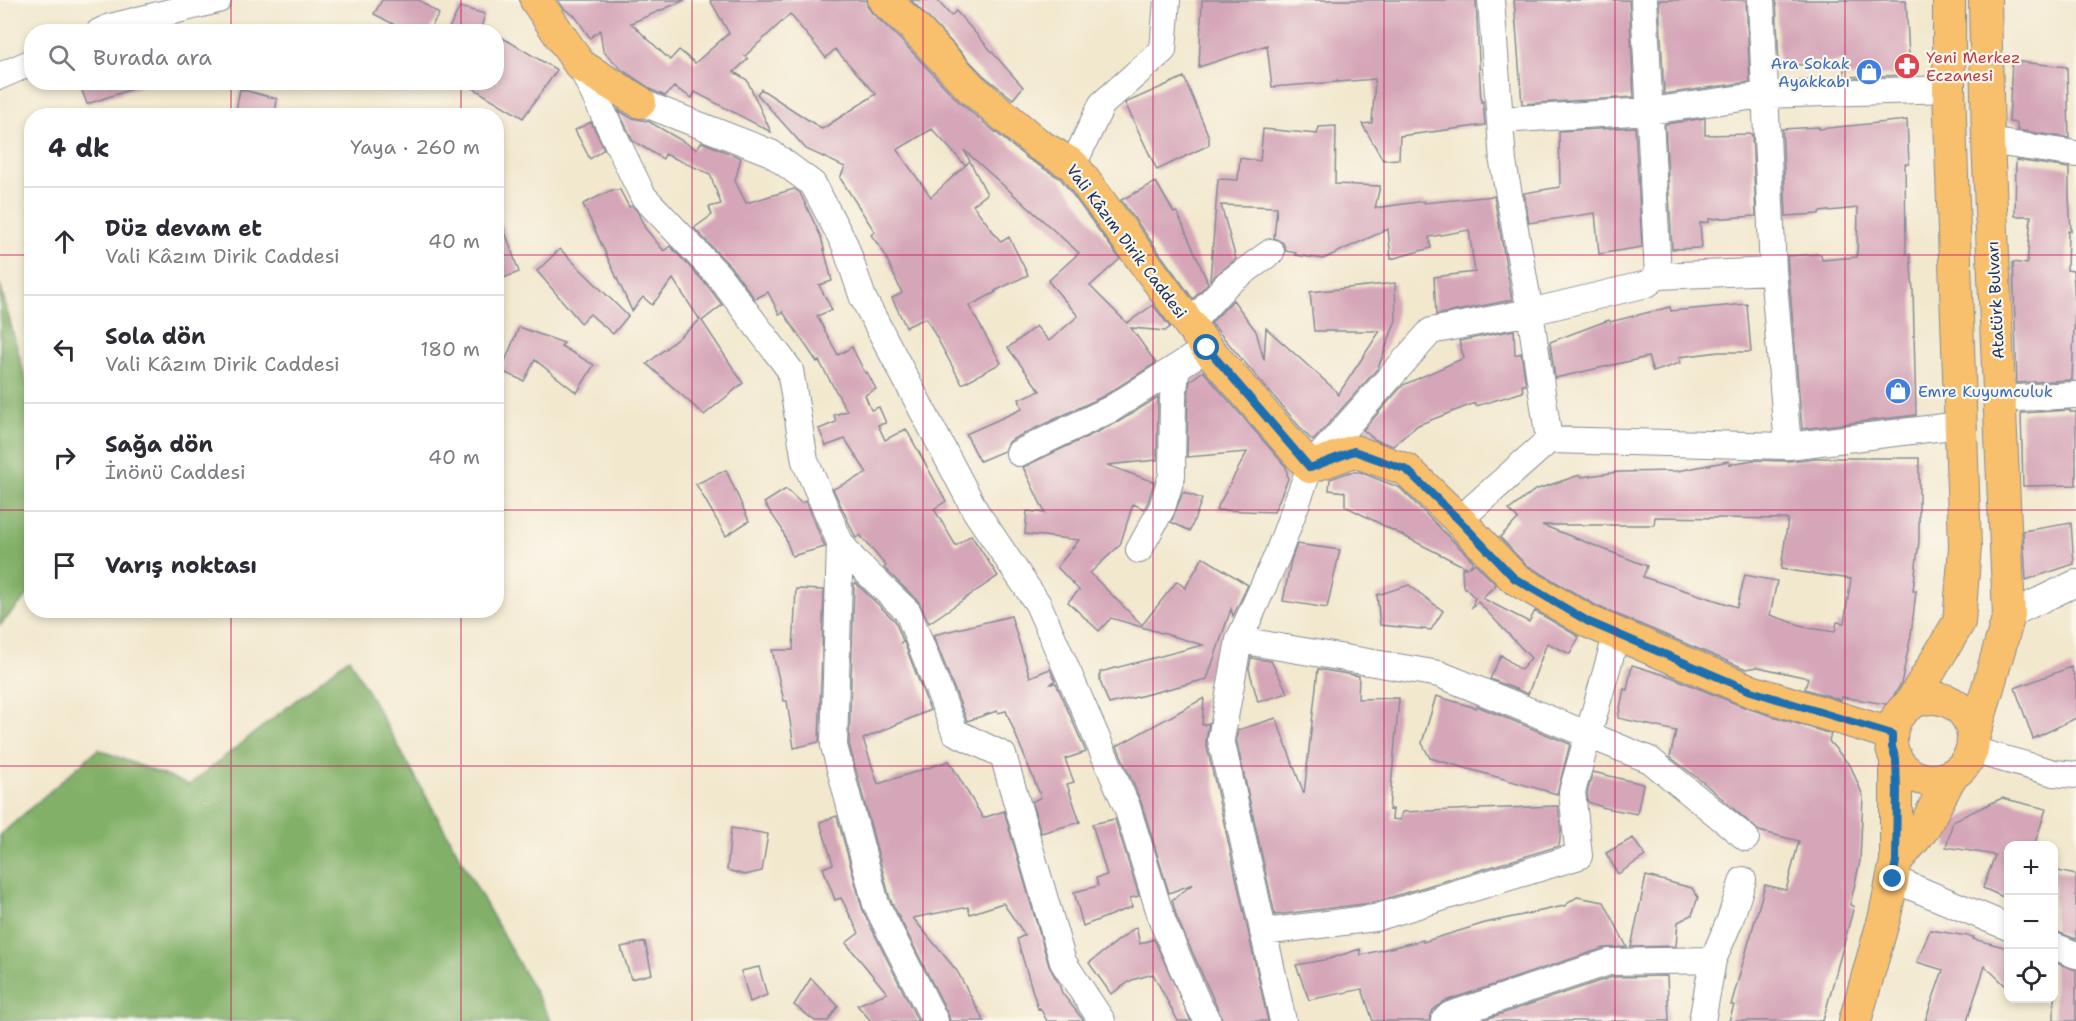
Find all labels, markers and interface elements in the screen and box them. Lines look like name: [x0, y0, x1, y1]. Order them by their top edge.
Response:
search box: [24, 24, 504, 90]
icon: search: [45, 41, 78, 74]
text: Burada ara: [93, 43, 212, 72]
place label: Yeni Merkez Eczanesi: [1926, 47, 2021, 86]
pharmacy icon: Yeni Merkez Eczanesi: [1892, 51, 1922, 81]
place label: Ara Sokak Ayakkabı: [1771, 53, 1850, 92]
shop icon: Ara Sokak Ayakkabı: [1854, 57, 1884, 87]
text: 4 dk: [48, 130, 110, 165]
text: Yaya · 260 m: [350, 134, 480, 160]
street label: Vali Kâzım Dirik Caddesi: [1062, 160, 1192, 323]
text: Düz devam et: [105, 214, 262, 243]
icon: ahead: [48, 225, 81, 258]
text: 40 m: [428, 228, 480, 254]
street label: Atatürk Bulvarı: [1982, 240, 2009, 359]
text: Vali Kâzım Dirik Caddesi: [105, 243, 340, 269]
text: Sola dön: [105, 322, 206, 351]
icon: left: [48, 333, 81, 366]
route start: [1193, 334, 1219, 360]
text: 180 m: [420, 336, 480, 362]
text: Vali Kâzım Dirik Caddesi: [105, 351, 340, 377]
shop icon: Emre Kuyumculuk: [1883, 376, 1913, 406]
place label: Emre Kuyumculuk: [1918, 381, 2053, 402]
text: Sağa dön: [105, 430, 213, 459]
icon: right: [48, 441, 81, 474]
text: 40 m: [428, 444, 480, 470]
text: İnönü Caddesi: [105, 459, 246, 485]
icon: arrive: [48, 549, 81, 582]
text: Varış noktası: [105, 551, 257, 580]
map controls: [2004, 841, 2058, 1003]
button: +: [2004, 841, 2058, 895]
route end: [1879, 865, 1905, 891]
button: −: [2004, 895, 2058, 949]
button: locate: [2004, 949, 2058, 1003]

